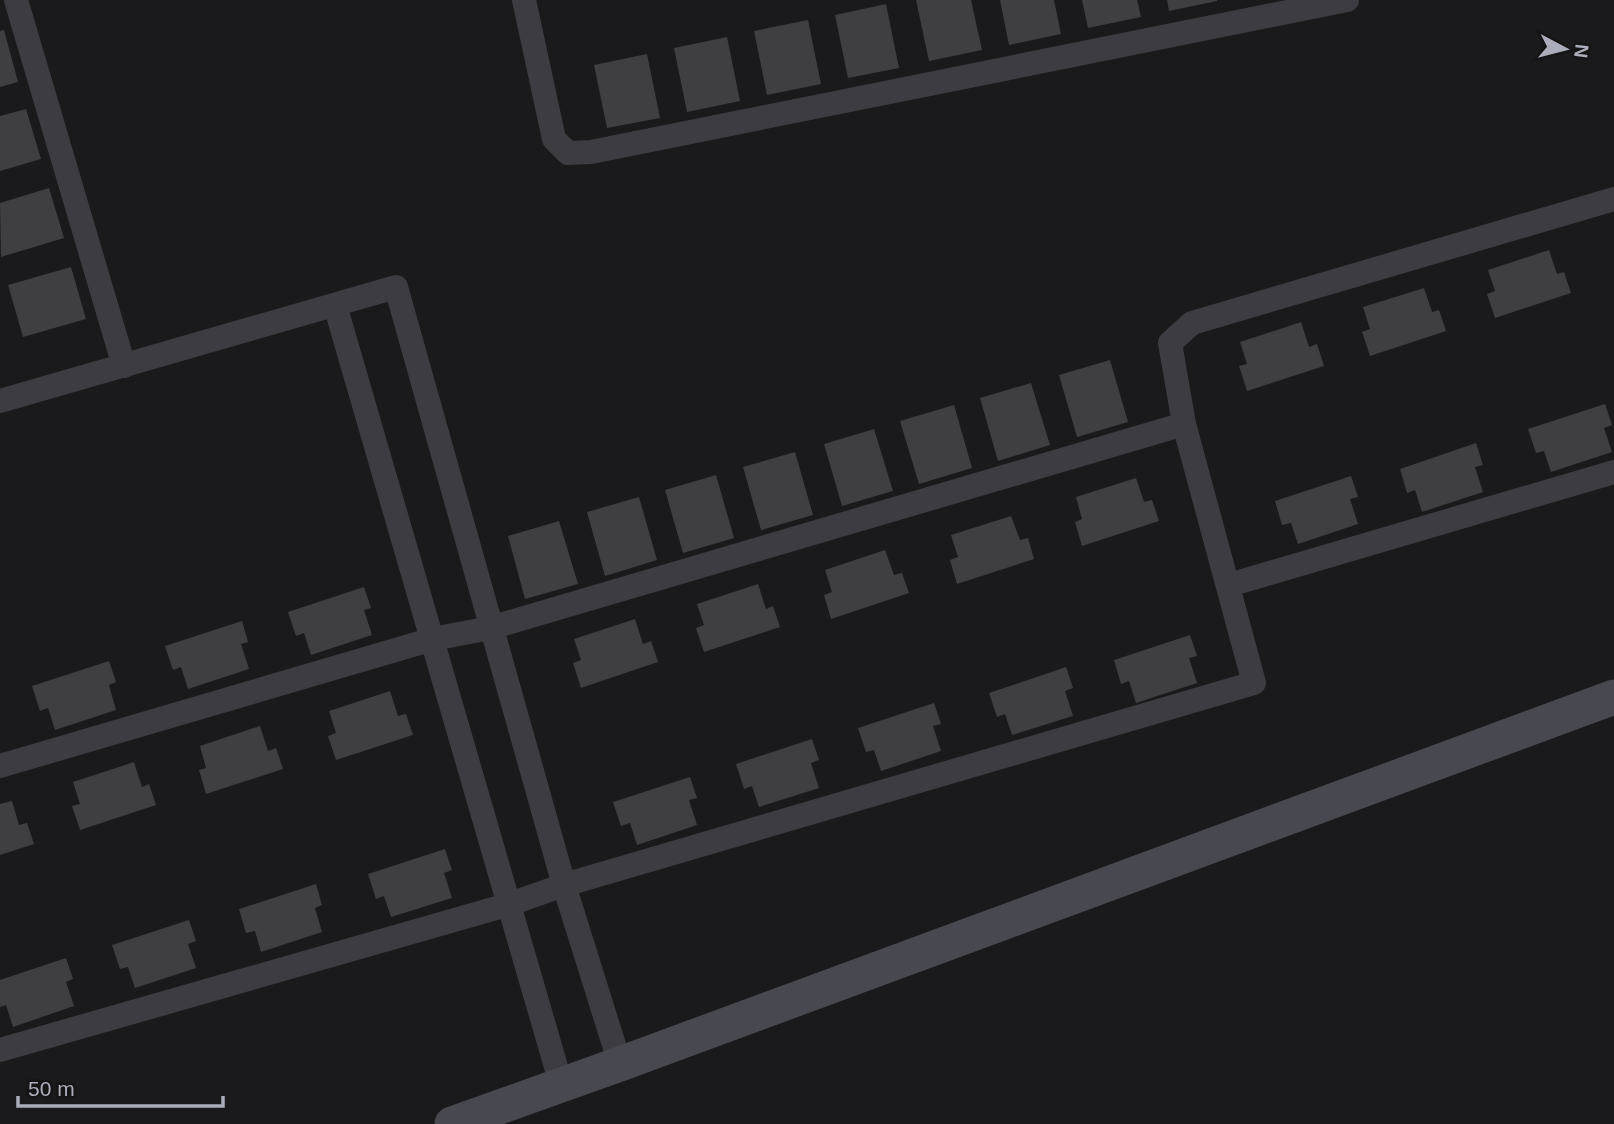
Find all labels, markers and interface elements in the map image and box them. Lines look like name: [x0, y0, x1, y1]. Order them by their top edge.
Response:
north arrow: [1530, 14, 1600, 84]
text: N: [1570, 43, 1593, 59]
scale bar: [18, 1064, 222, 1108]
text: 50 m: [28, 1077, 75, 1100]

